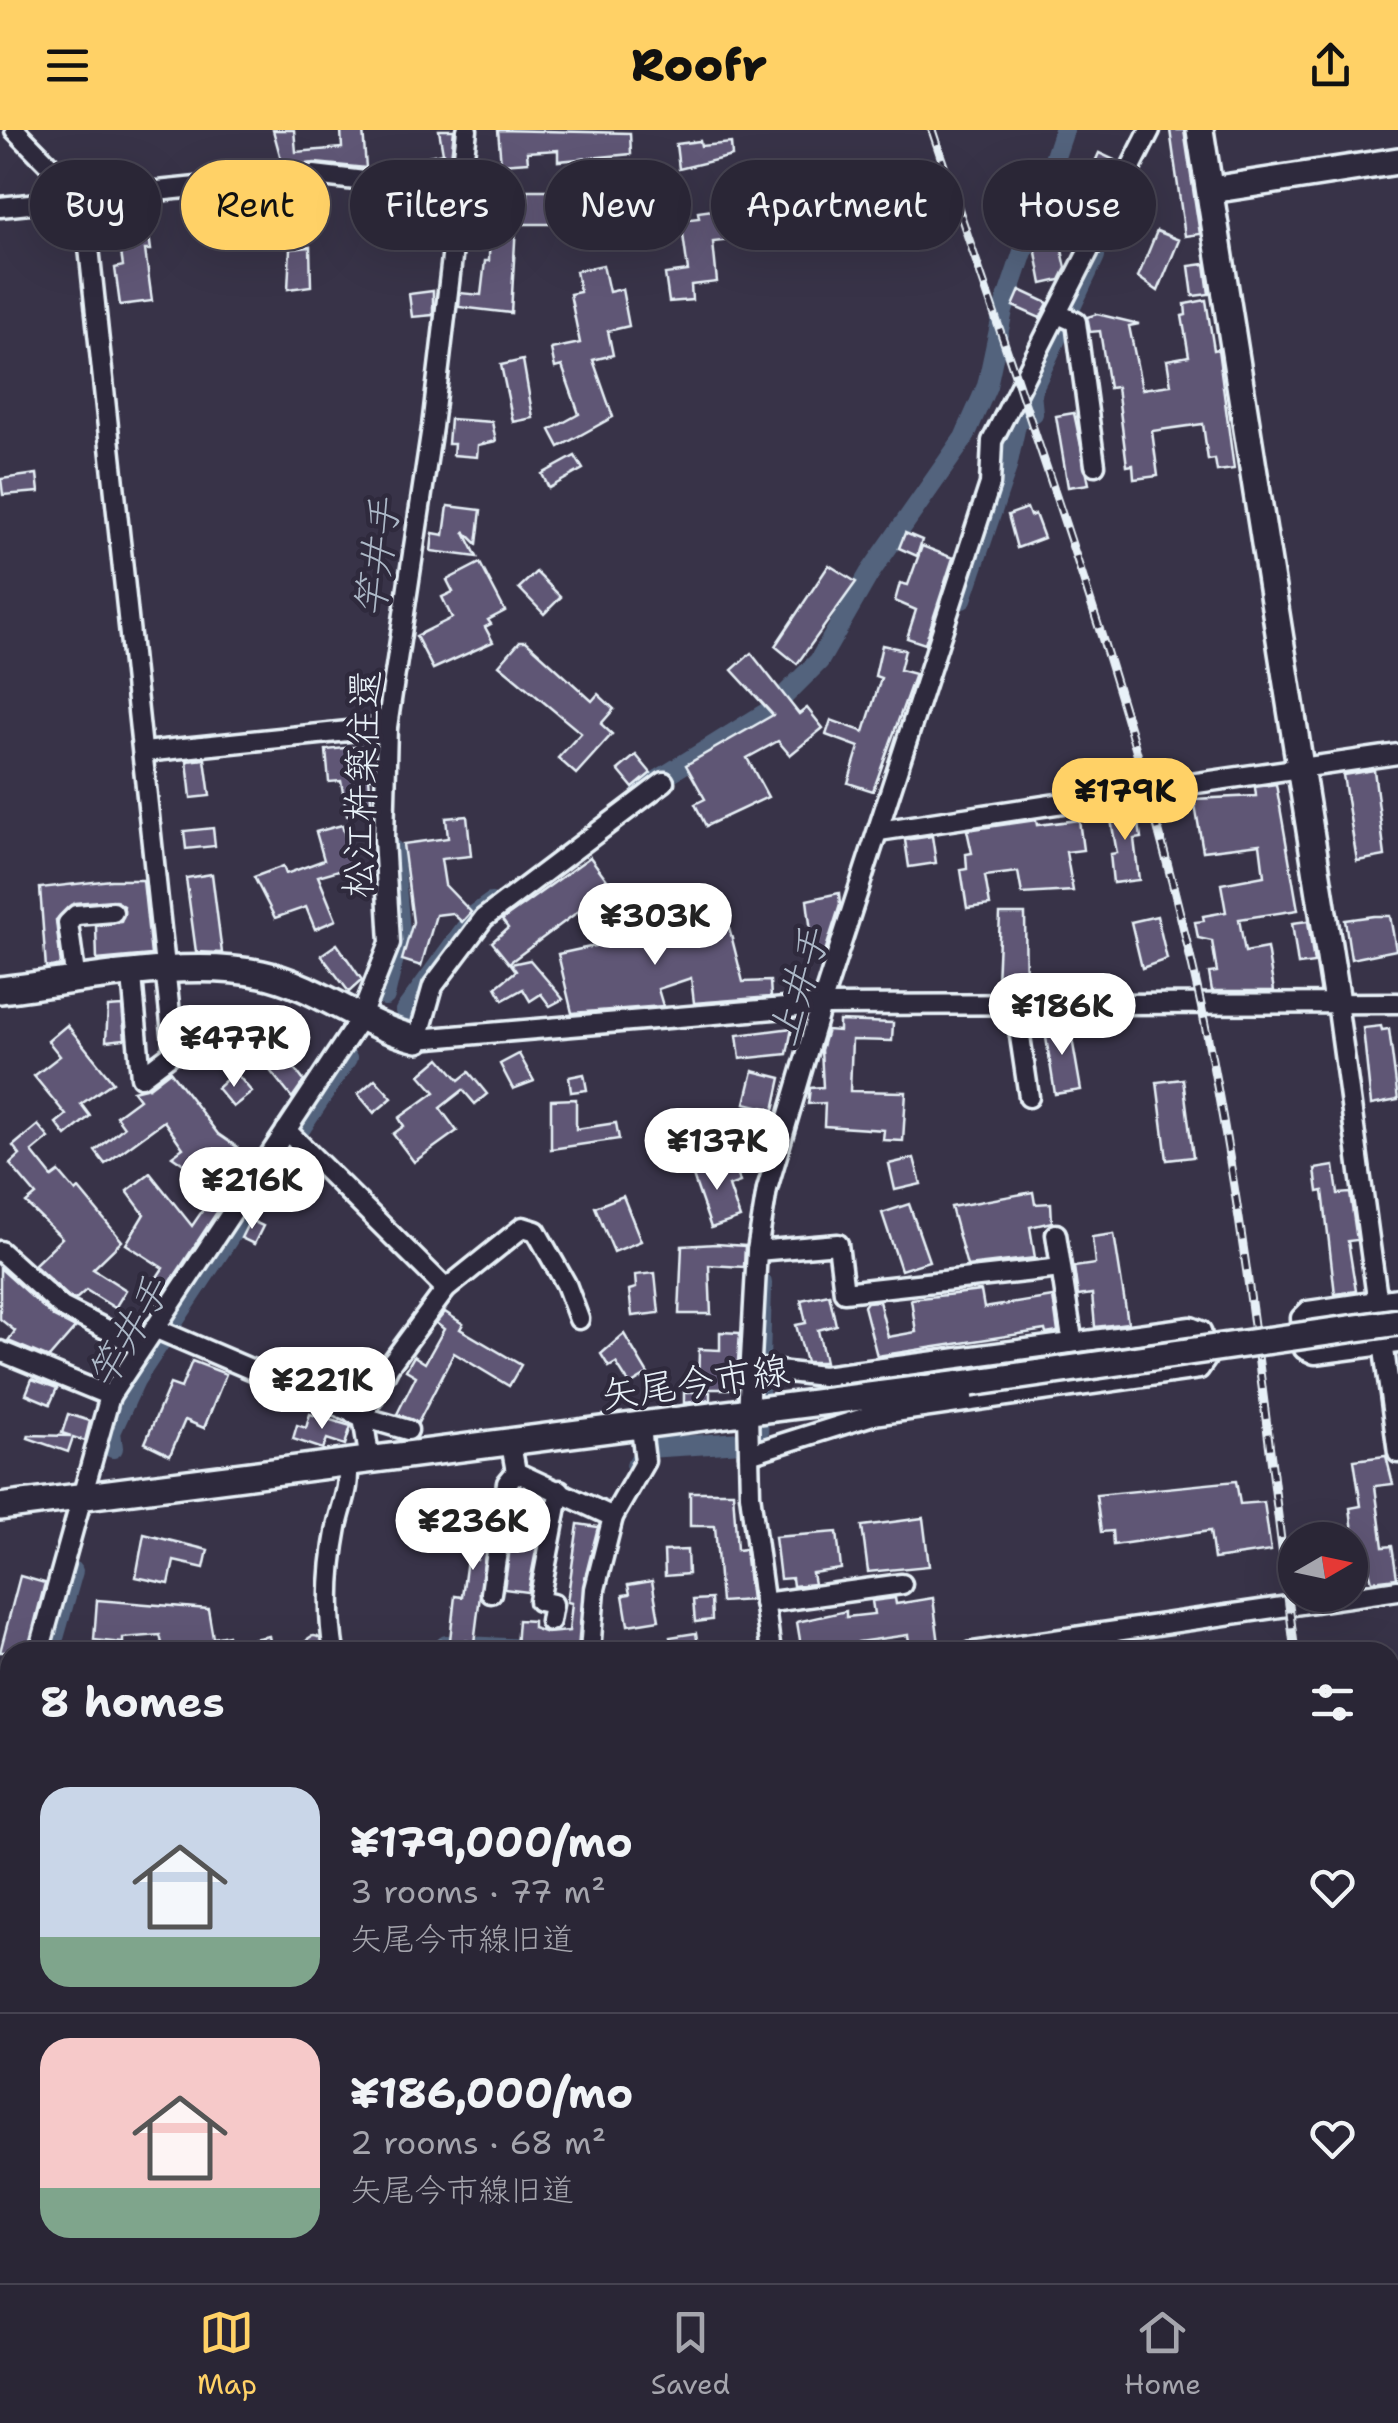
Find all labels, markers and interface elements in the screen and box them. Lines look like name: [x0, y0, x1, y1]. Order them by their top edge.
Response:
text: Roofr: [631, 35, 767, 95]
icon: menu: [40, 38, 95, 93]
icon: share: [1303, 38, 1358, 93]
chip: Buy: [30, 160, 161, 250]
chip: Rent: [181, 160, 330, 250]
chip: Filters: [350, 160, 525, 250]
chip: New: [545, 160, 691, 250]
chip: Apartment: [711, 160, 963, 250]
chip: House: [983, 160, 1156, 250]
water label: 竿井手: [342, 493, 412, 621]
street label: 松江杵築往還: [332, 669, 390, 899]
pin: ¥179K: [1055, 758, 1195, 843]
text: ¥179K: [1074, 769, 1176, 812]
pin: ¥303K: [585, 883, 725, 968]
text: ¥303K: [600, 894, 710, 937]
water label: 上井手: [755, 920, 842, 1052]
pin: ¥186K: [992, 973, 1132, 1058]
text: ¥186K: [1011, 984, 1113, 1027]
pin: ¥477K: [164, 1005, 304, 1090]
text: ¥477K: [179, 1016, 289, 1059]
pin: ¥137K: [647, 1108, 787, 1193]
text: ¥137K: [667, 1119, 767, 1162]
pin: ¥216K: [182, 1147, 322, 1232]
text: ¥216K: [201, 1158, 303, 1201]
water label: 竿井手: [74, 1266, 183, 1398]
street label: 矢尾今市線: [597, 1344, 793, 1420]
pin: ¥221K: [252, 1347, 392, 1432]
text: ¥221K: [271, 1358, 373, 1401]
pin: ¥236K: [403, 1488, 543, 1573]
text: ¥236K: [417, 1499, 529, 1542]
north arrow: [1278, 1522, 1368, 1612]
map controls: [1278, 1522, 1368, 1612]
text: 8 homes: [40, 1674, 225, 1730]
icon: filters: [1305, 1675, 1360, 1730]
text: ¥179,000/mo: [350, 1814, 633, 1870]
icon: home: [120, 1827, 240, 1947]
icon: heart: [1305, 1860, 1360, 1915]
text: 3 rooms · 77 m²: [350, 1870, 606, 1913]
text: 矢尾今市線旧道: [350, 1917, 574, 1960]
text: ¥186,000/mo: [350, 2065, 633, 2121]
icon: home: [120, 2078, 240, 2198]
icon: heart: [1305, 2111, 1360, 2166]
text: 2 rooms · 68 m²: [350, 2121, 606, 2164]
text: 矢尾今市線旧道: [350, 2168, 574, 2211]
tab: Map: [197, 2305, 257, 2403]
tab: Saved: [651, 2305, 730, 2403]
tab: Home: [1124, 2305, 1201, 2403]

